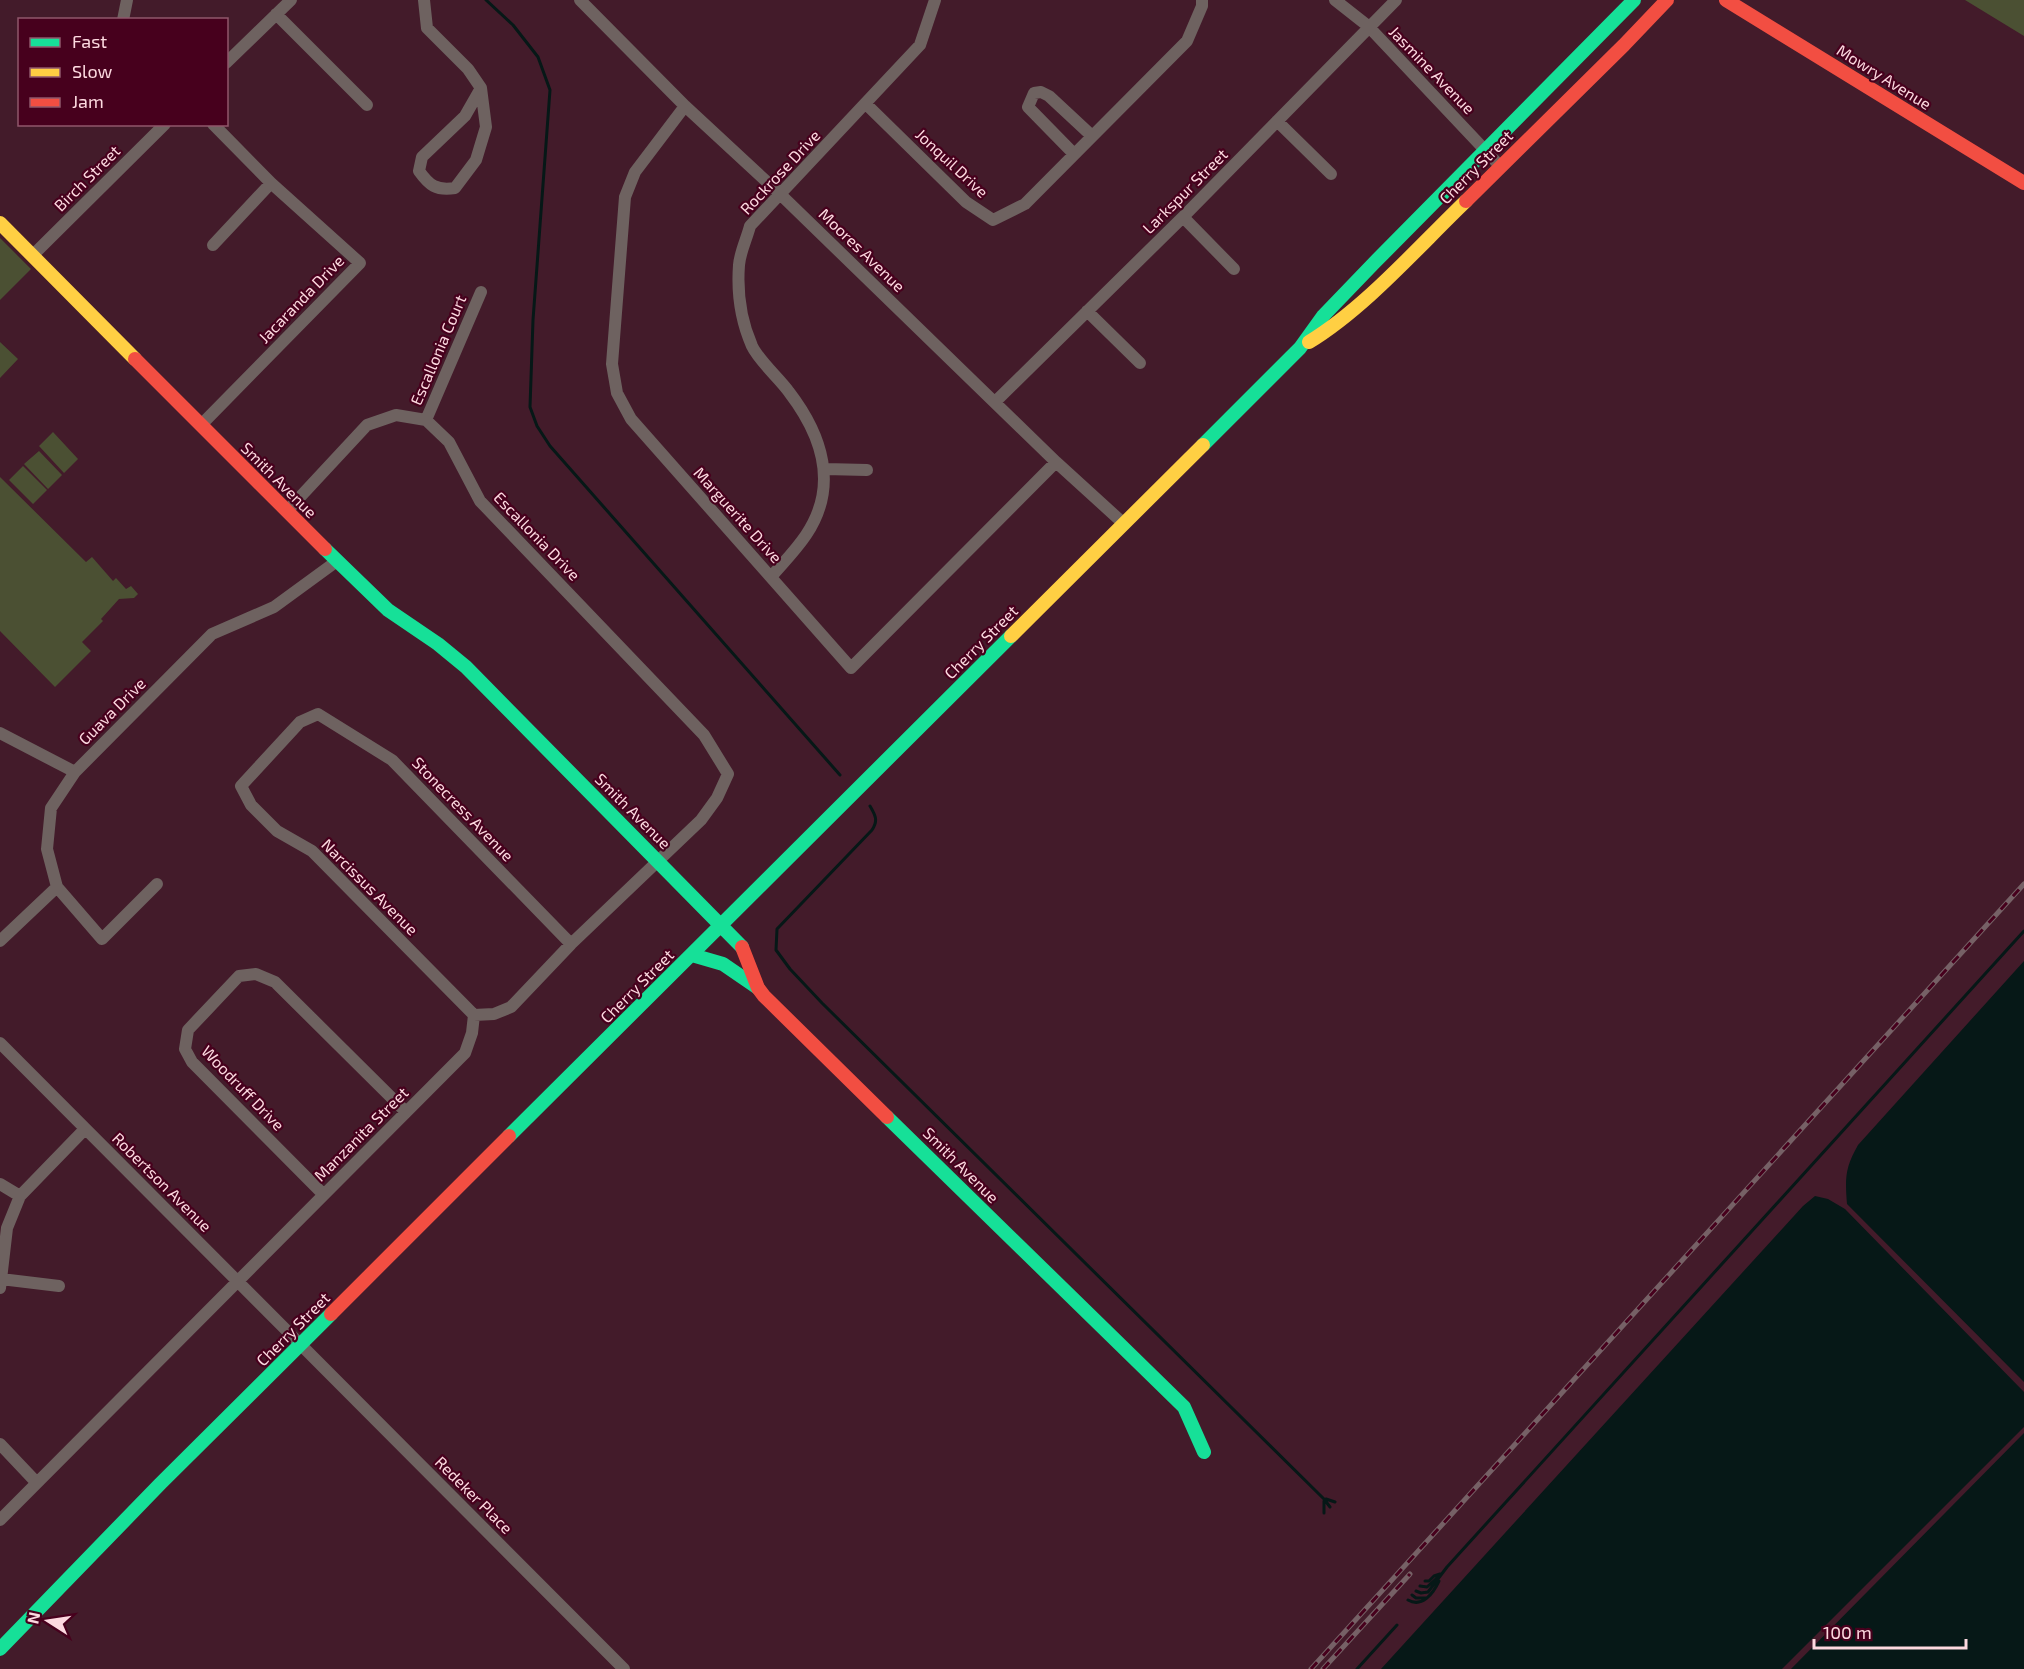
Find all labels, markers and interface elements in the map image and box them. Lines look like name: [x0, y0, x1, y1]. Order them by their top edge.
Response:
legend: [18, 18, 228, 126]
street label: Jasmine Avenue: [1386, 22, 1479, 118]
text: Fast: [72, 30, 107, 52]
street label: Mowry Avenue: [1834, 40, 1935, 113]
text: Slow: [72, 60, 113, 82]
text: Jam: [72, 90, 104, 112]
street label: Jonquil Drive: [912, 124, 992, 201]
street label: Rockrose Drive: [736, 126, 824, 218]
street label: Cherry Street: [1435, 126, 1516, 207]
street label: Birch Street: [50, 141, 124, 215]
street label: Larkspur Street: [1138, 144, 1231, 237]
street label: Moores Avenue: [815, 204, 909, 295]
street label: Jacaranda Drive: [254, 251, 347, 347]
street label: Escallonia Court: [406, 292, 469, 408]
street label: Smith Avenue: [238, 438, 321, 521]
street label: Marguerite Drive: [690, 463, 786, 567]
street label: Escallonia Drive: [490, 487, 584, 584]
street label: Cherry Street: [940, 601, 1021, 682]
street label: Guava Drive: [74, 673, 149, 748]
street label: Stonecress Avenue: [409, 753, 518, 865]
street label: Smith Avenue: [592, 769, 675, 852]
street label: Narcissus Avenue: [318, 835, 422, 939]
street label: Cherry Street: [596, 945, 677, 1026]
street label: Woodruff Drive: [198, 1041, 289, 1134]
street label: Manzanita Street: [310, 1083, 412, 1185]
street label: Smith Avenue: [920, 1123, 1003, 1206]
street label: Robertson Avenue: [109, 1128, 216, 1235]
street label: Cherry Street: [252, 1288, 333, 1369]
street label: Redeker Place: [432, 1452, 517, 1537]
north arrow: [18, 1591, 78, 1651]
text: N: [22, 1610, 43, 1625]
scale bar: [1814, 1612, 1966, 1650]
text: 100 m: [1823, 1621, 1872, 1643]

